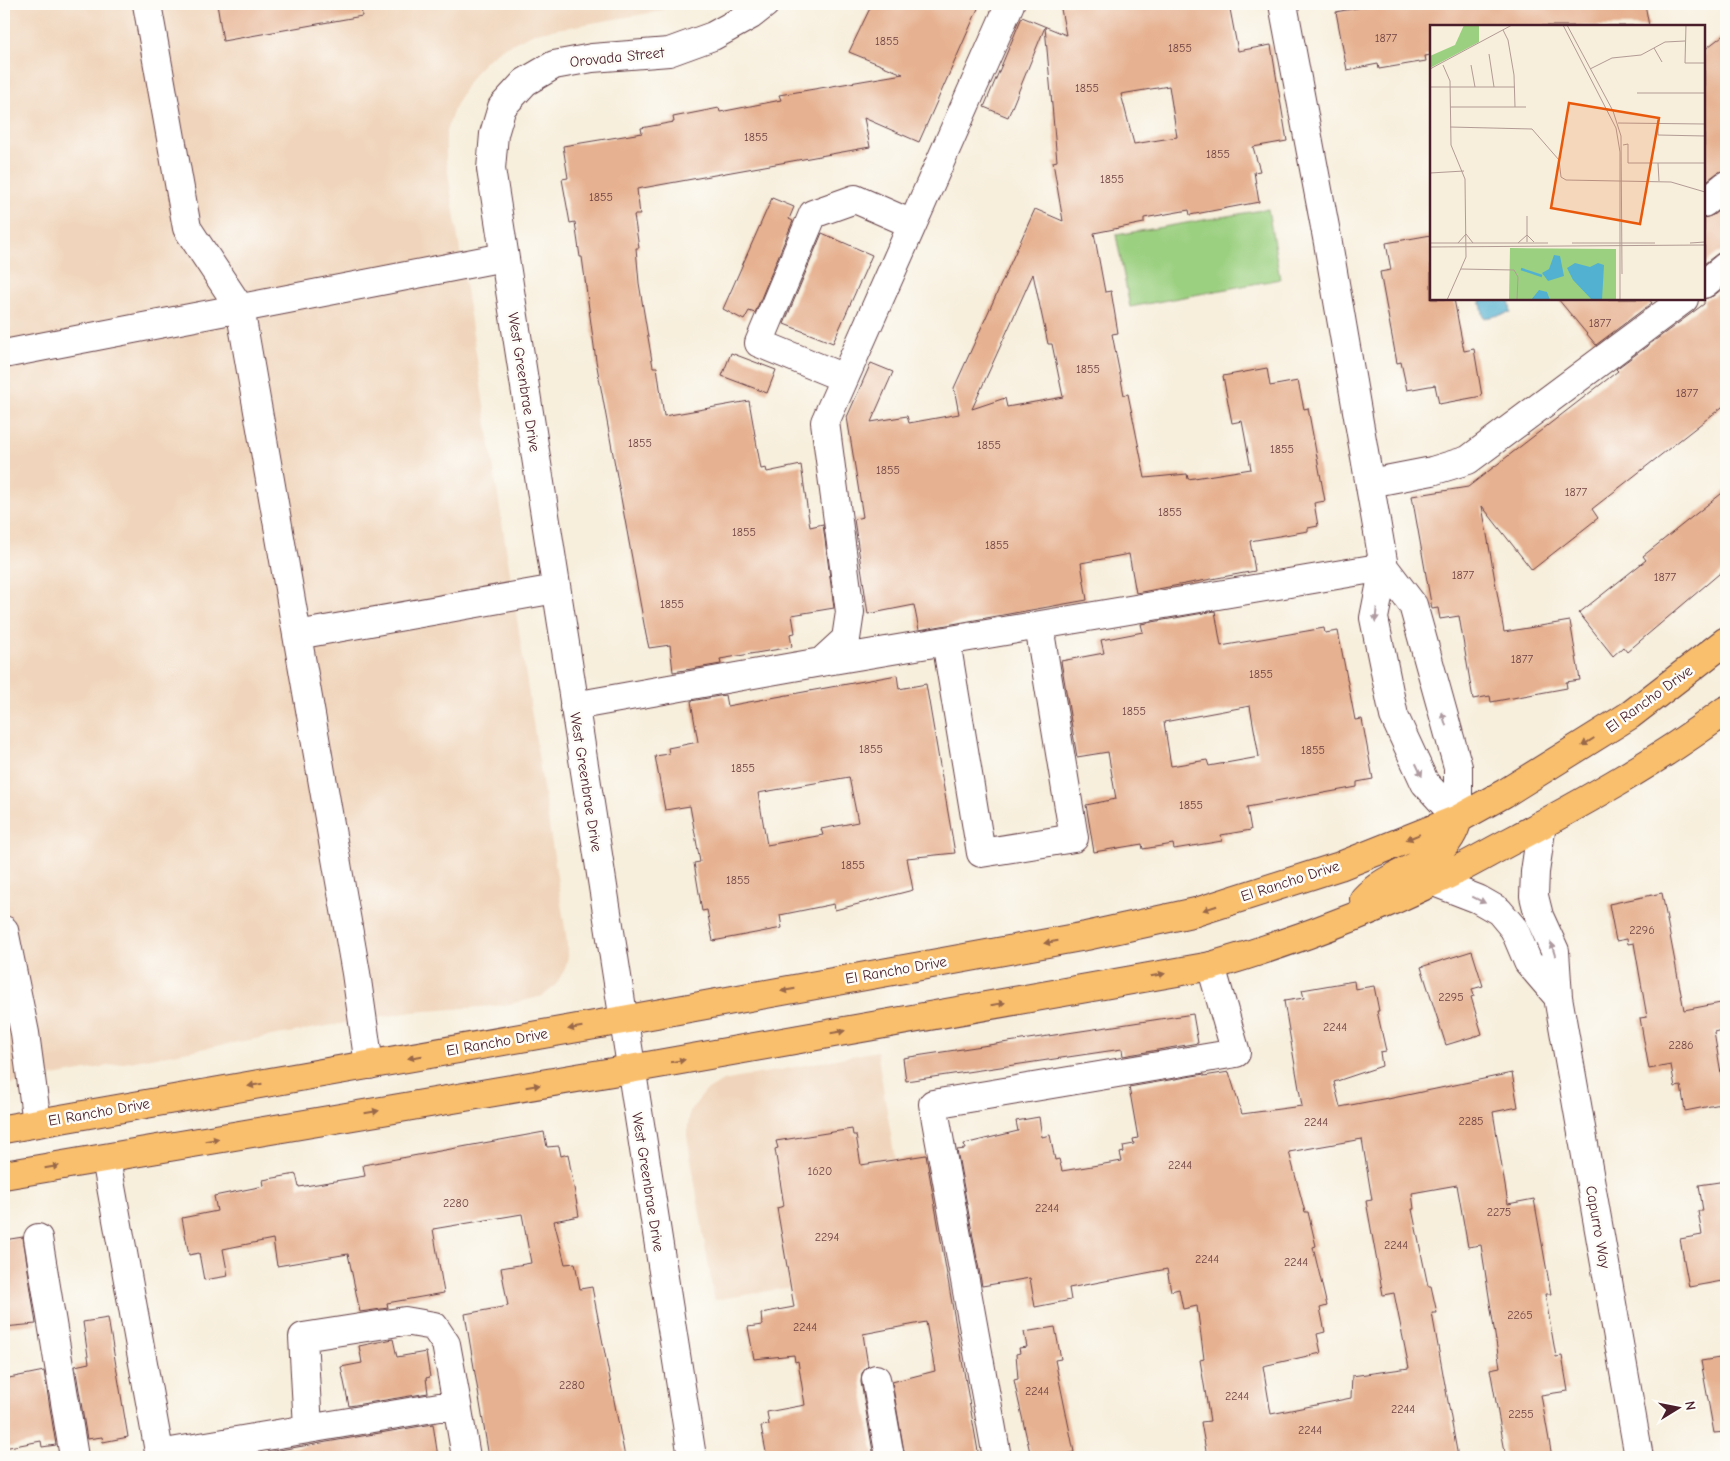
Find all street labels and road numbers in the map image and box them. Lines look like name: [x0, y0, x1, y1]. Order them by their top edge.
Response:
street label: Orovada Street: [569, 43, 666, 71]
street label: West Greenbrae Drive: [504, 311, 544, 454]
street label: El Rancho Drive: [1602, 661, 1696, 736]
street label: West Greenbrae Drive: [566, 711, 606, 854]
street label: El Rancho Drive: [1238, 856, 1342, 905]
street label: El Rancho Drive: [844, 952, 949, 988]
street label: El Rancho Drive: [445, 1024, 550, 1060]
street label: El Rancho Drive: [47, 1094, 152, 1130]
street label: West Greenbrae Drive: [628, 1111, 668, 1254]
street label: Capurro Way: [1582, 1184, 1614, 1270]

